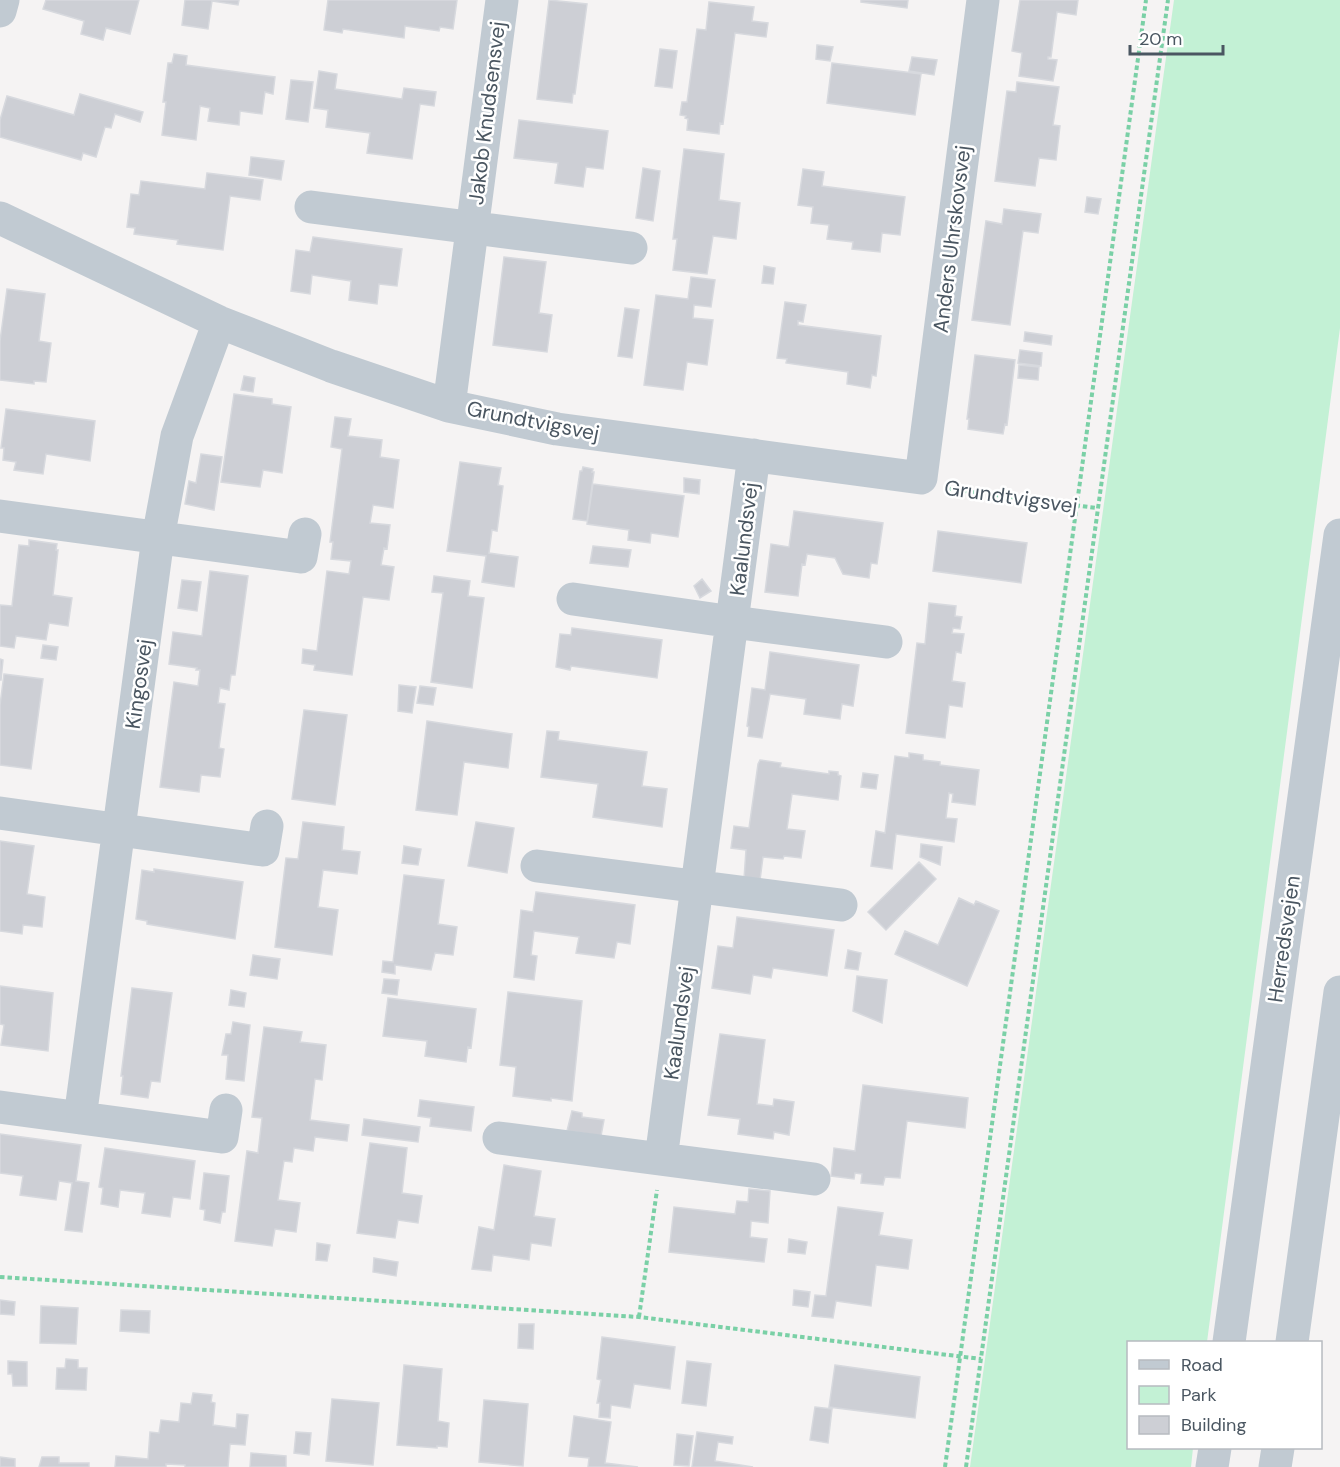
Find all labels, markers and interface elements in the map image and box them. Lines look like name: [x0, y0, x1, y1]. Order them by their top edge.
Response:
scale bar: [1130, 18, 1223, 56]
street label: Jakob Knudsensvej: [462, 20, 512, 206]
text: 20 m: [1139, 27, 1182, 51]
street label: Anders Uhrskovsvej: [927, 144, 977, 334]
street label: Grundtvigsvej: [464, 394, 602, 448]
street label: Grundtvigsvej: [942, 474, 1080, 520]
street label: Kaalundsvej: [723, 481, 765, 597]
street label: Kingosvej: [119, 637, 159, 731]
street label: Herredsvejen: [1261, 874, 1307, 1004]
street label: Kaalundsvej: [657, 965, 701, 1081]
legend: [1127, 1341, 1322, 1449]
text: Road: [1181, 1353, 1223, 1377]
text: Park: [1181, 1383, 1217, 1407]
text: Building: [1181, 1413, 1246, 1437]

